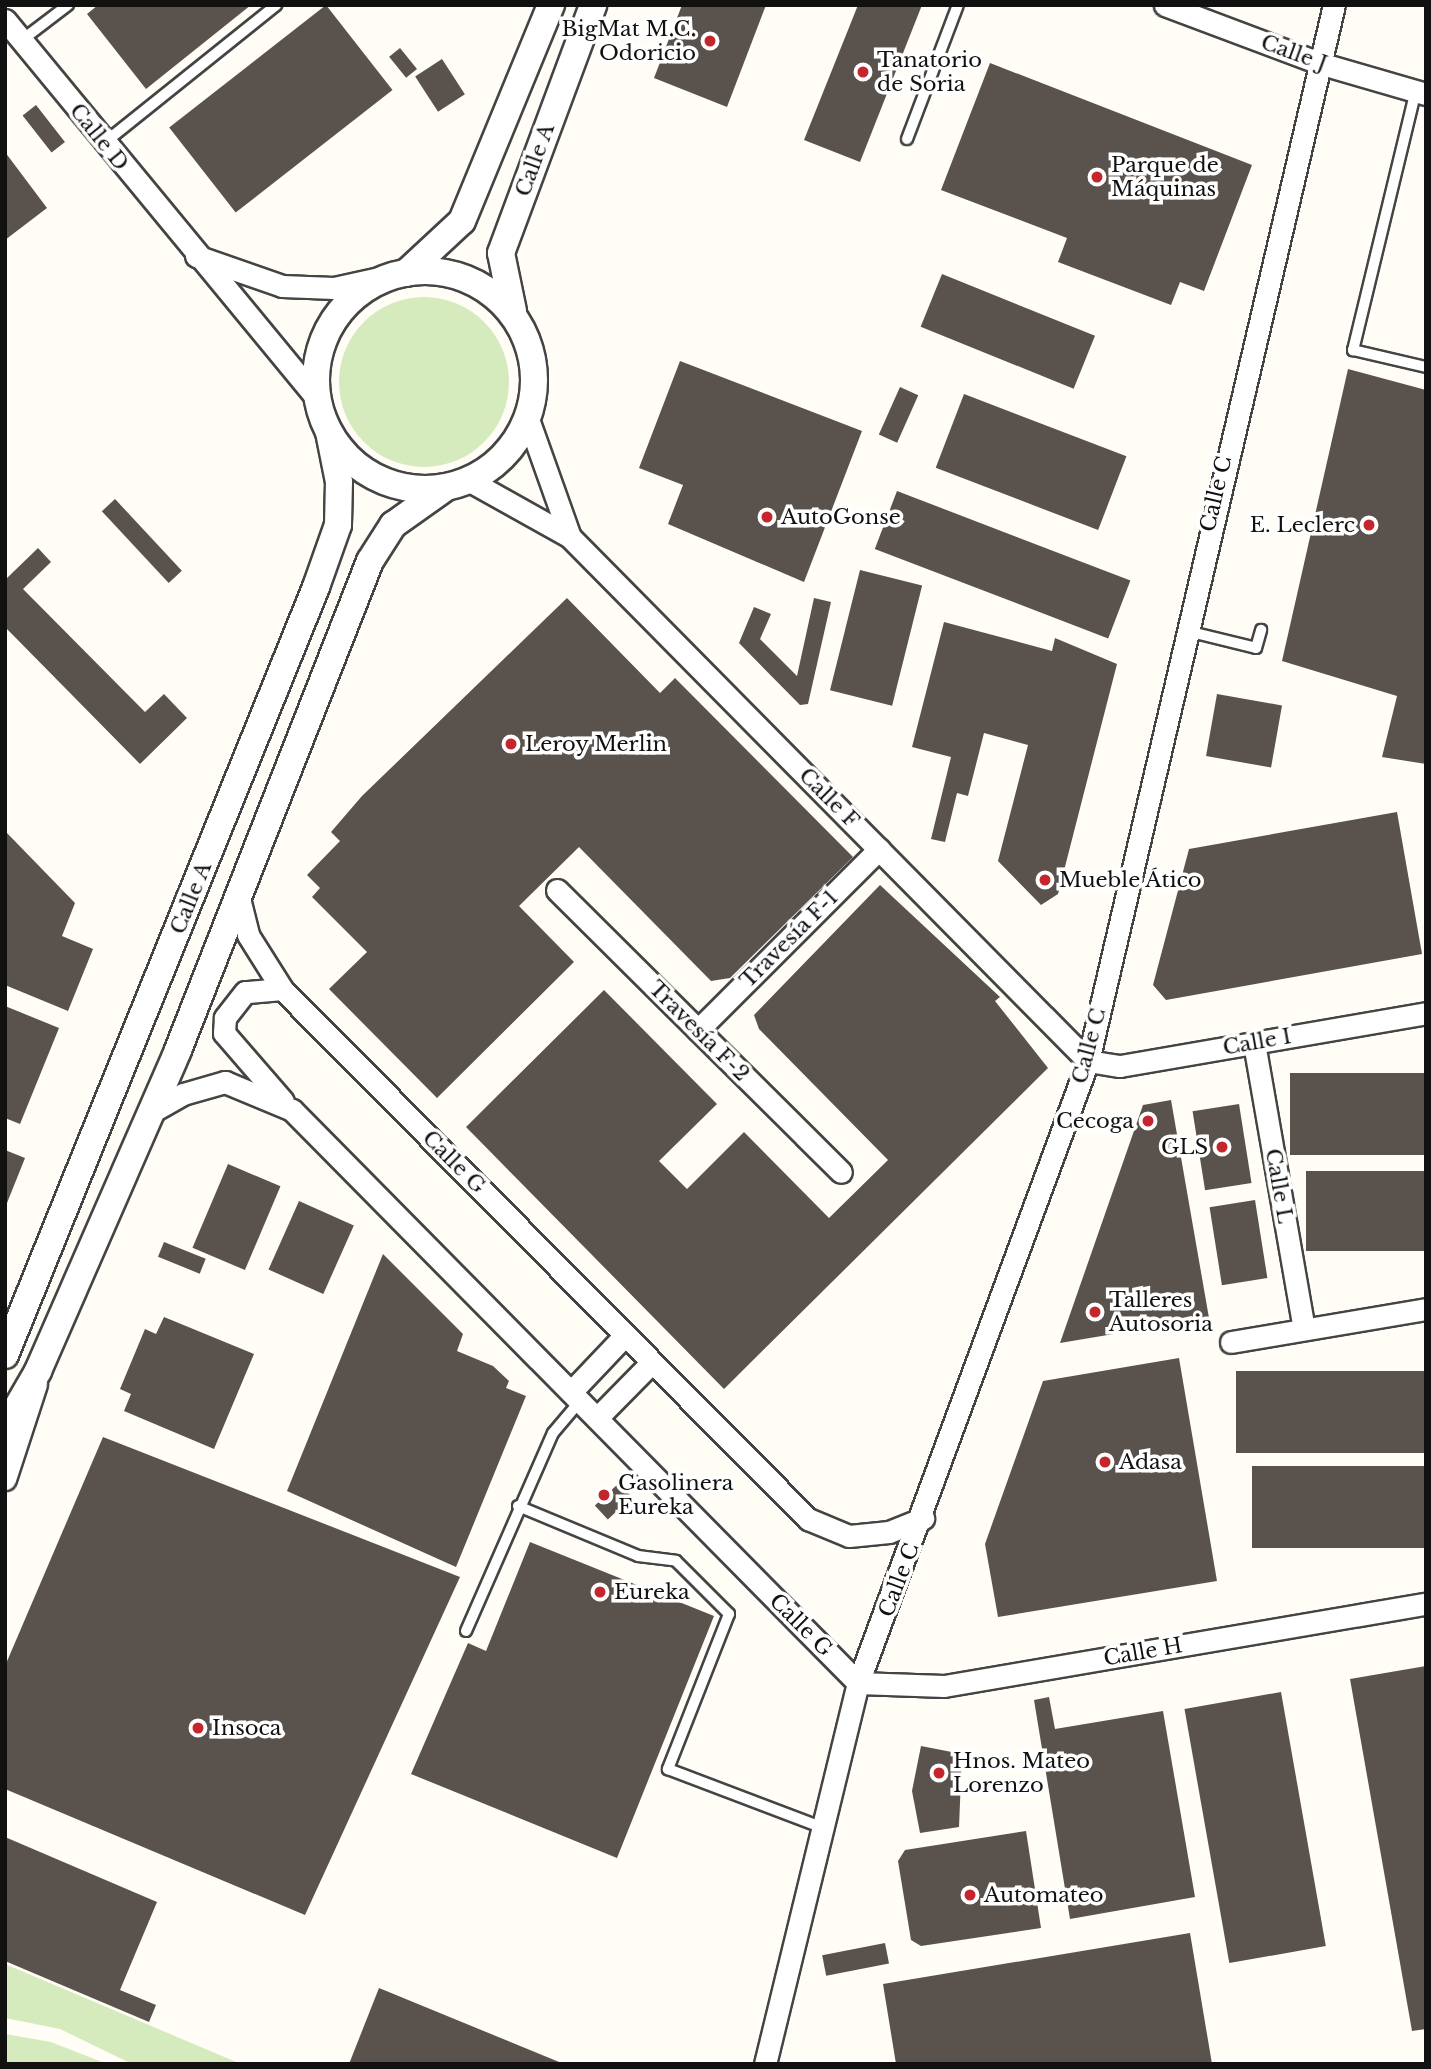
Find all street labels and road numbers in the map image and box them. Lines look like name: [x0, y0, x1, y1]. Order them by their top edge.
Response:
street label: Calle J: [1258, 29, 1330, 77]
street label: Calle D: [64, 98, 134, 176]
street label: Calle A: [510, 120, 560, 200]
street label: Calle C: [1195, 454, 1237, 534]
street label: Calle F: [794, 763, 864, 833]
street label: Calle A: [165, 858, 217, 938]
street label: Travesía F-1: [735, 885, 843, 993]
street label: Travesía F-2: [644, 976, 754, 1086]
street label: Calle C: [1067, 1006, 1111, 1086]
street label: Calle I: [1221, 1024, 1293, 1060]
street label: Calle G: [417, 1125, 491, 1199]
street label: Calle L: [1260, 1147, 1298, 1225]
street label: Calle C: [873, 1540, 925, 1620]
street label: Calle G: [764, 1588, 838, 1662]
street label: Calle H: [1102, 1633, 1184, 1671]

